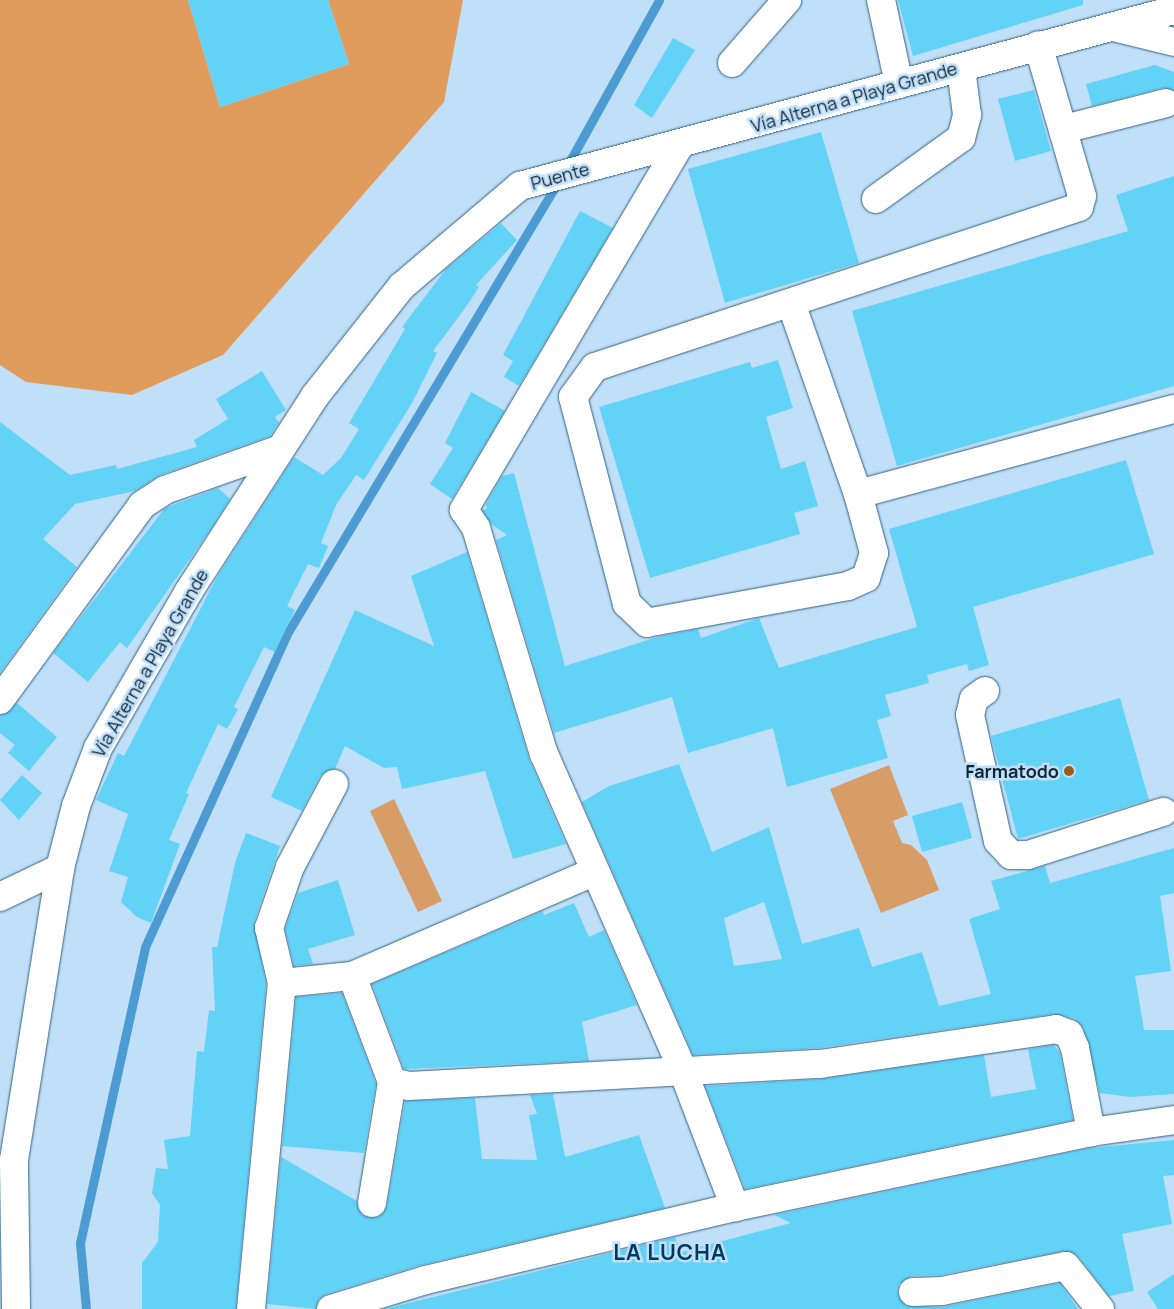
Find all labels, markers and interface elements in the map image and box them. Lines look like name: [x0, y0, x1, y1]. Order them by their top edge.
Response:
street label: Vía Alterna a Playa Grande: [748, 57, 960, 137]
street label: Puente: [528, 158, 592, 194]
street label: Vía Alterna a Playa Grande: [87, 565, 213, 761]
place label: Farmatodo: [965, 760, 1059, 782]
marker: Farmatodo: [1063, 765, 1075, 777]
district label: LA LUCHA: [612, 1240, 728, 1266]

